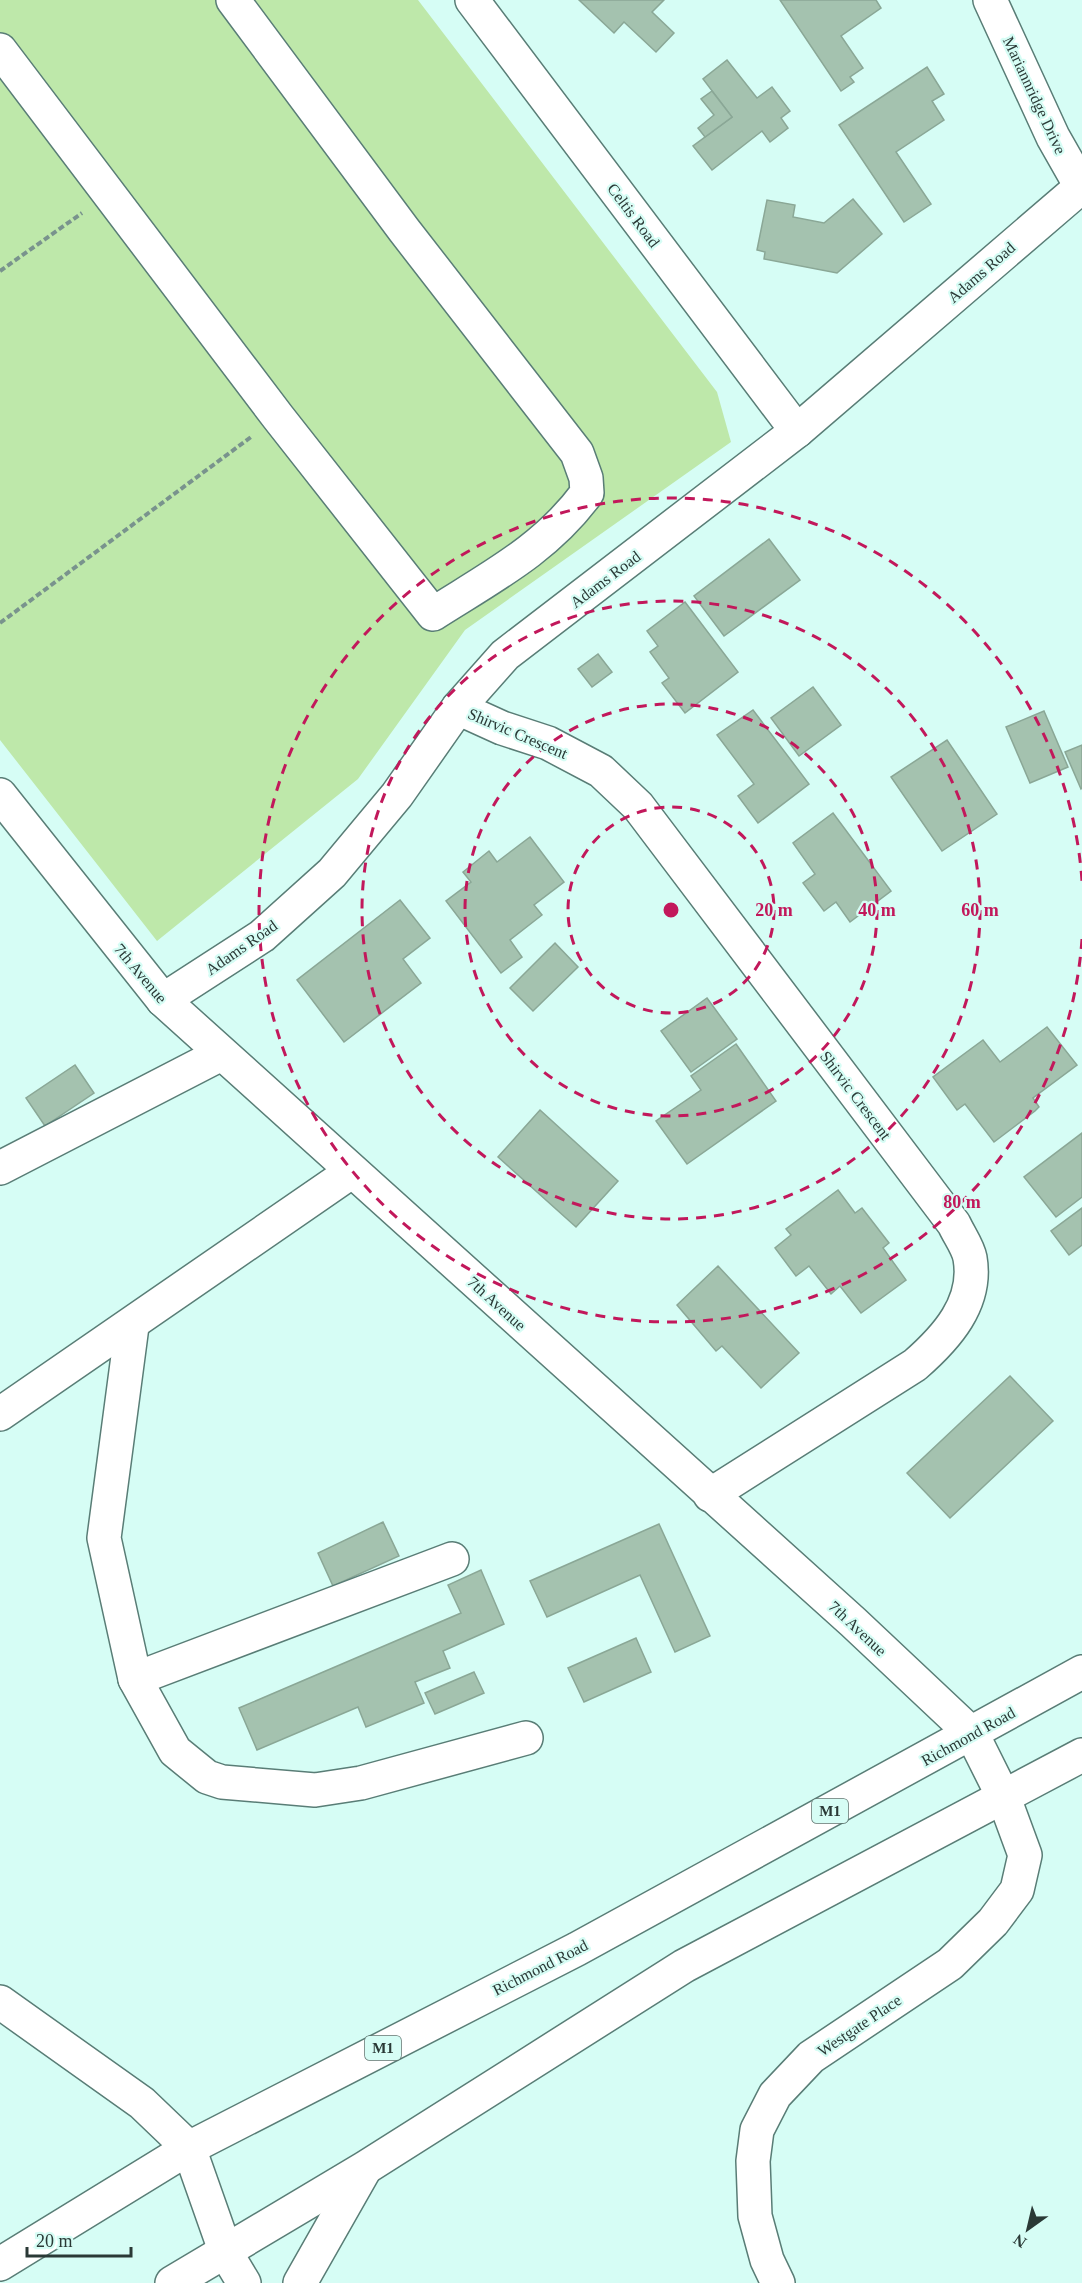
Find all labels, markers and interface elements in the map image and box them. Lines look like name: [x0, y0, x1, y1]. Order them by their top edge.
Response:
street label: Mariannridge Drive: [999, 34, 1069, 157]
street label: Celtis Road: [604, 180, 663, 250]
street label: Adams Road: [944, 239, 1018, 306]
street label: Adams Road: [567, 548, 644, 611]
street label: Shirvic Crescent: [466, 705, 571, 762]
centre of rings: [661, 900, 681, 920]
text: 20 m: [755, 900, 793, 920]
text: 40 m: [858, 900, 896, 920]
text: 60 m: [961, 900, 999, 920]
street label: Adams Road: [202, 917, 280, 978]
street label: 7th Avenue: [111, 940, 170, 1006]
street label: Shirvic Crescent: [817, 1048, 895, 1143]
text: 80 m: [943, 1192, 981, 1212]
street label: 7th Avenue: [464, 1273, 529, 1334]
street label: 7th Avenue: [825, 1598, 890, 1659]
street label: Richmond Road: [918, 1704, 1018, 1769]
road number: M1: [812, 1799, 848, 1823]
street label: Richmond Road: [490, 1936, 591, 1999]
street label: Westgate Place: [814, 1991, 905, 2060]
road number: M1: [365, 2036, 401, 2060]
north arrow: [998, 2199, 1058, 2259]
scale bar: [27, 2220, 130, 2258]
text: N: [1010, 2230, 1029, 2251]
text: 20 m: [36, 2231, 73, 2251]

